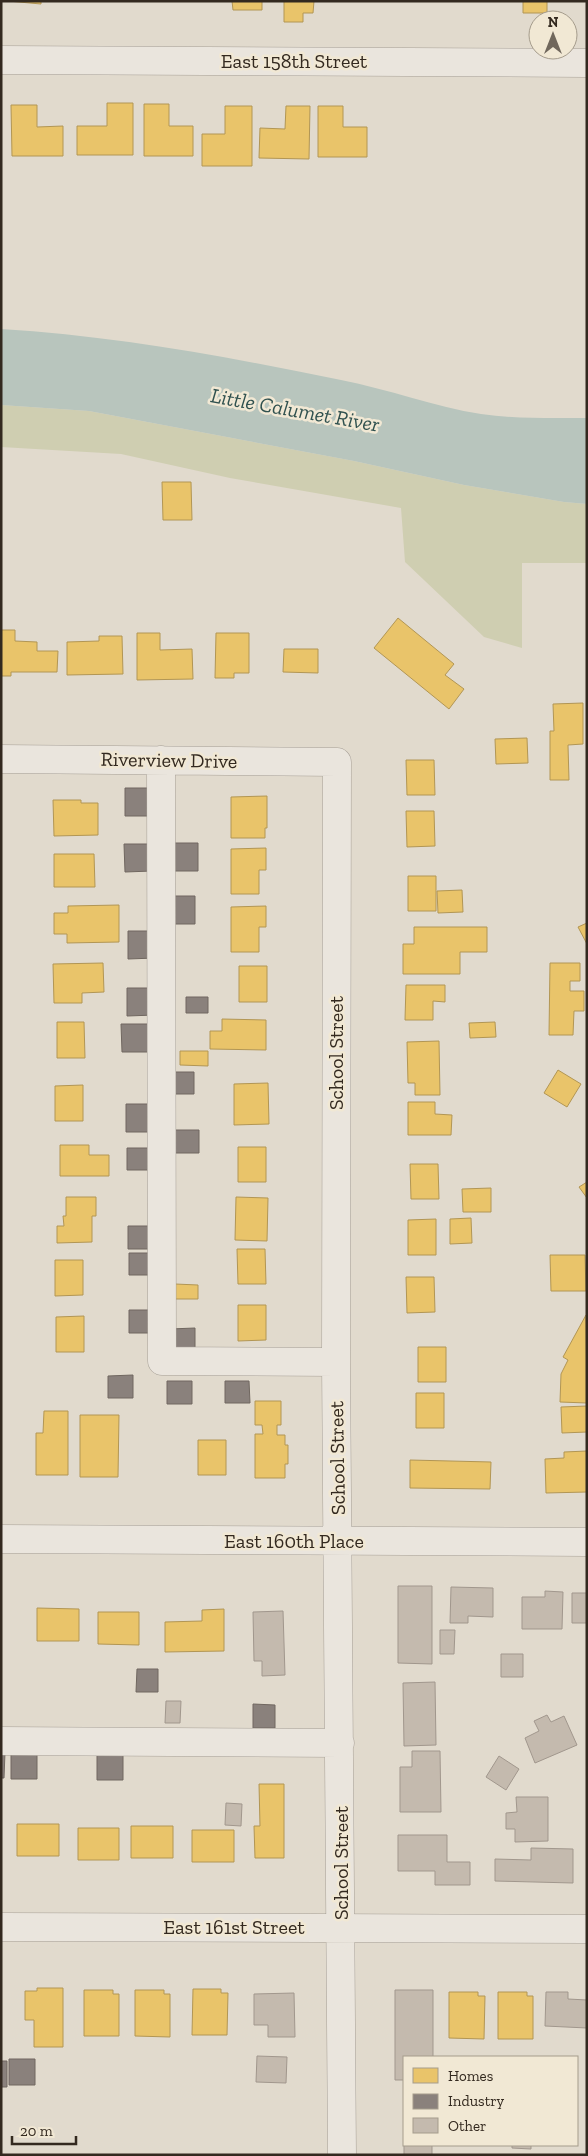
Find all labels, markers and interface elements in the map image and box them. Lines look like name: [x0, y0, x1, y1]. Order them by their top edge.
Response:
north arrow: [528, 10, 578, 60]
text: N: [548, 14, 559, 31]
street label: East 158th Street: [221, 49, 368, 73]
water label: Little Calumet River: [209, 382, 382, 437]
street label: Riverview Drive: [100, 747, 238, 773]
street label: School Street: [324, 995, 348, 1110]
street label: School Street: [324, 1400, 350, 1515]
street label: East 160th Place: [224, 1529, 364, 1553]
street label: School Street: [329, 1805, 353, 1920]
street label: East 161st Street: [163, 1915, 305, 1939]
legend: [403, 2056, 578, 2146]
text: Homes: [448, 2067, 493, 2085]
text: Industry: [448, 2092, 505, 2110]
scale bar: [12, 2114, 76, 2146]
text: Other: [448, 2117, 486, 2135]
text: 20 m: [20, 2122, 53, 2140]

